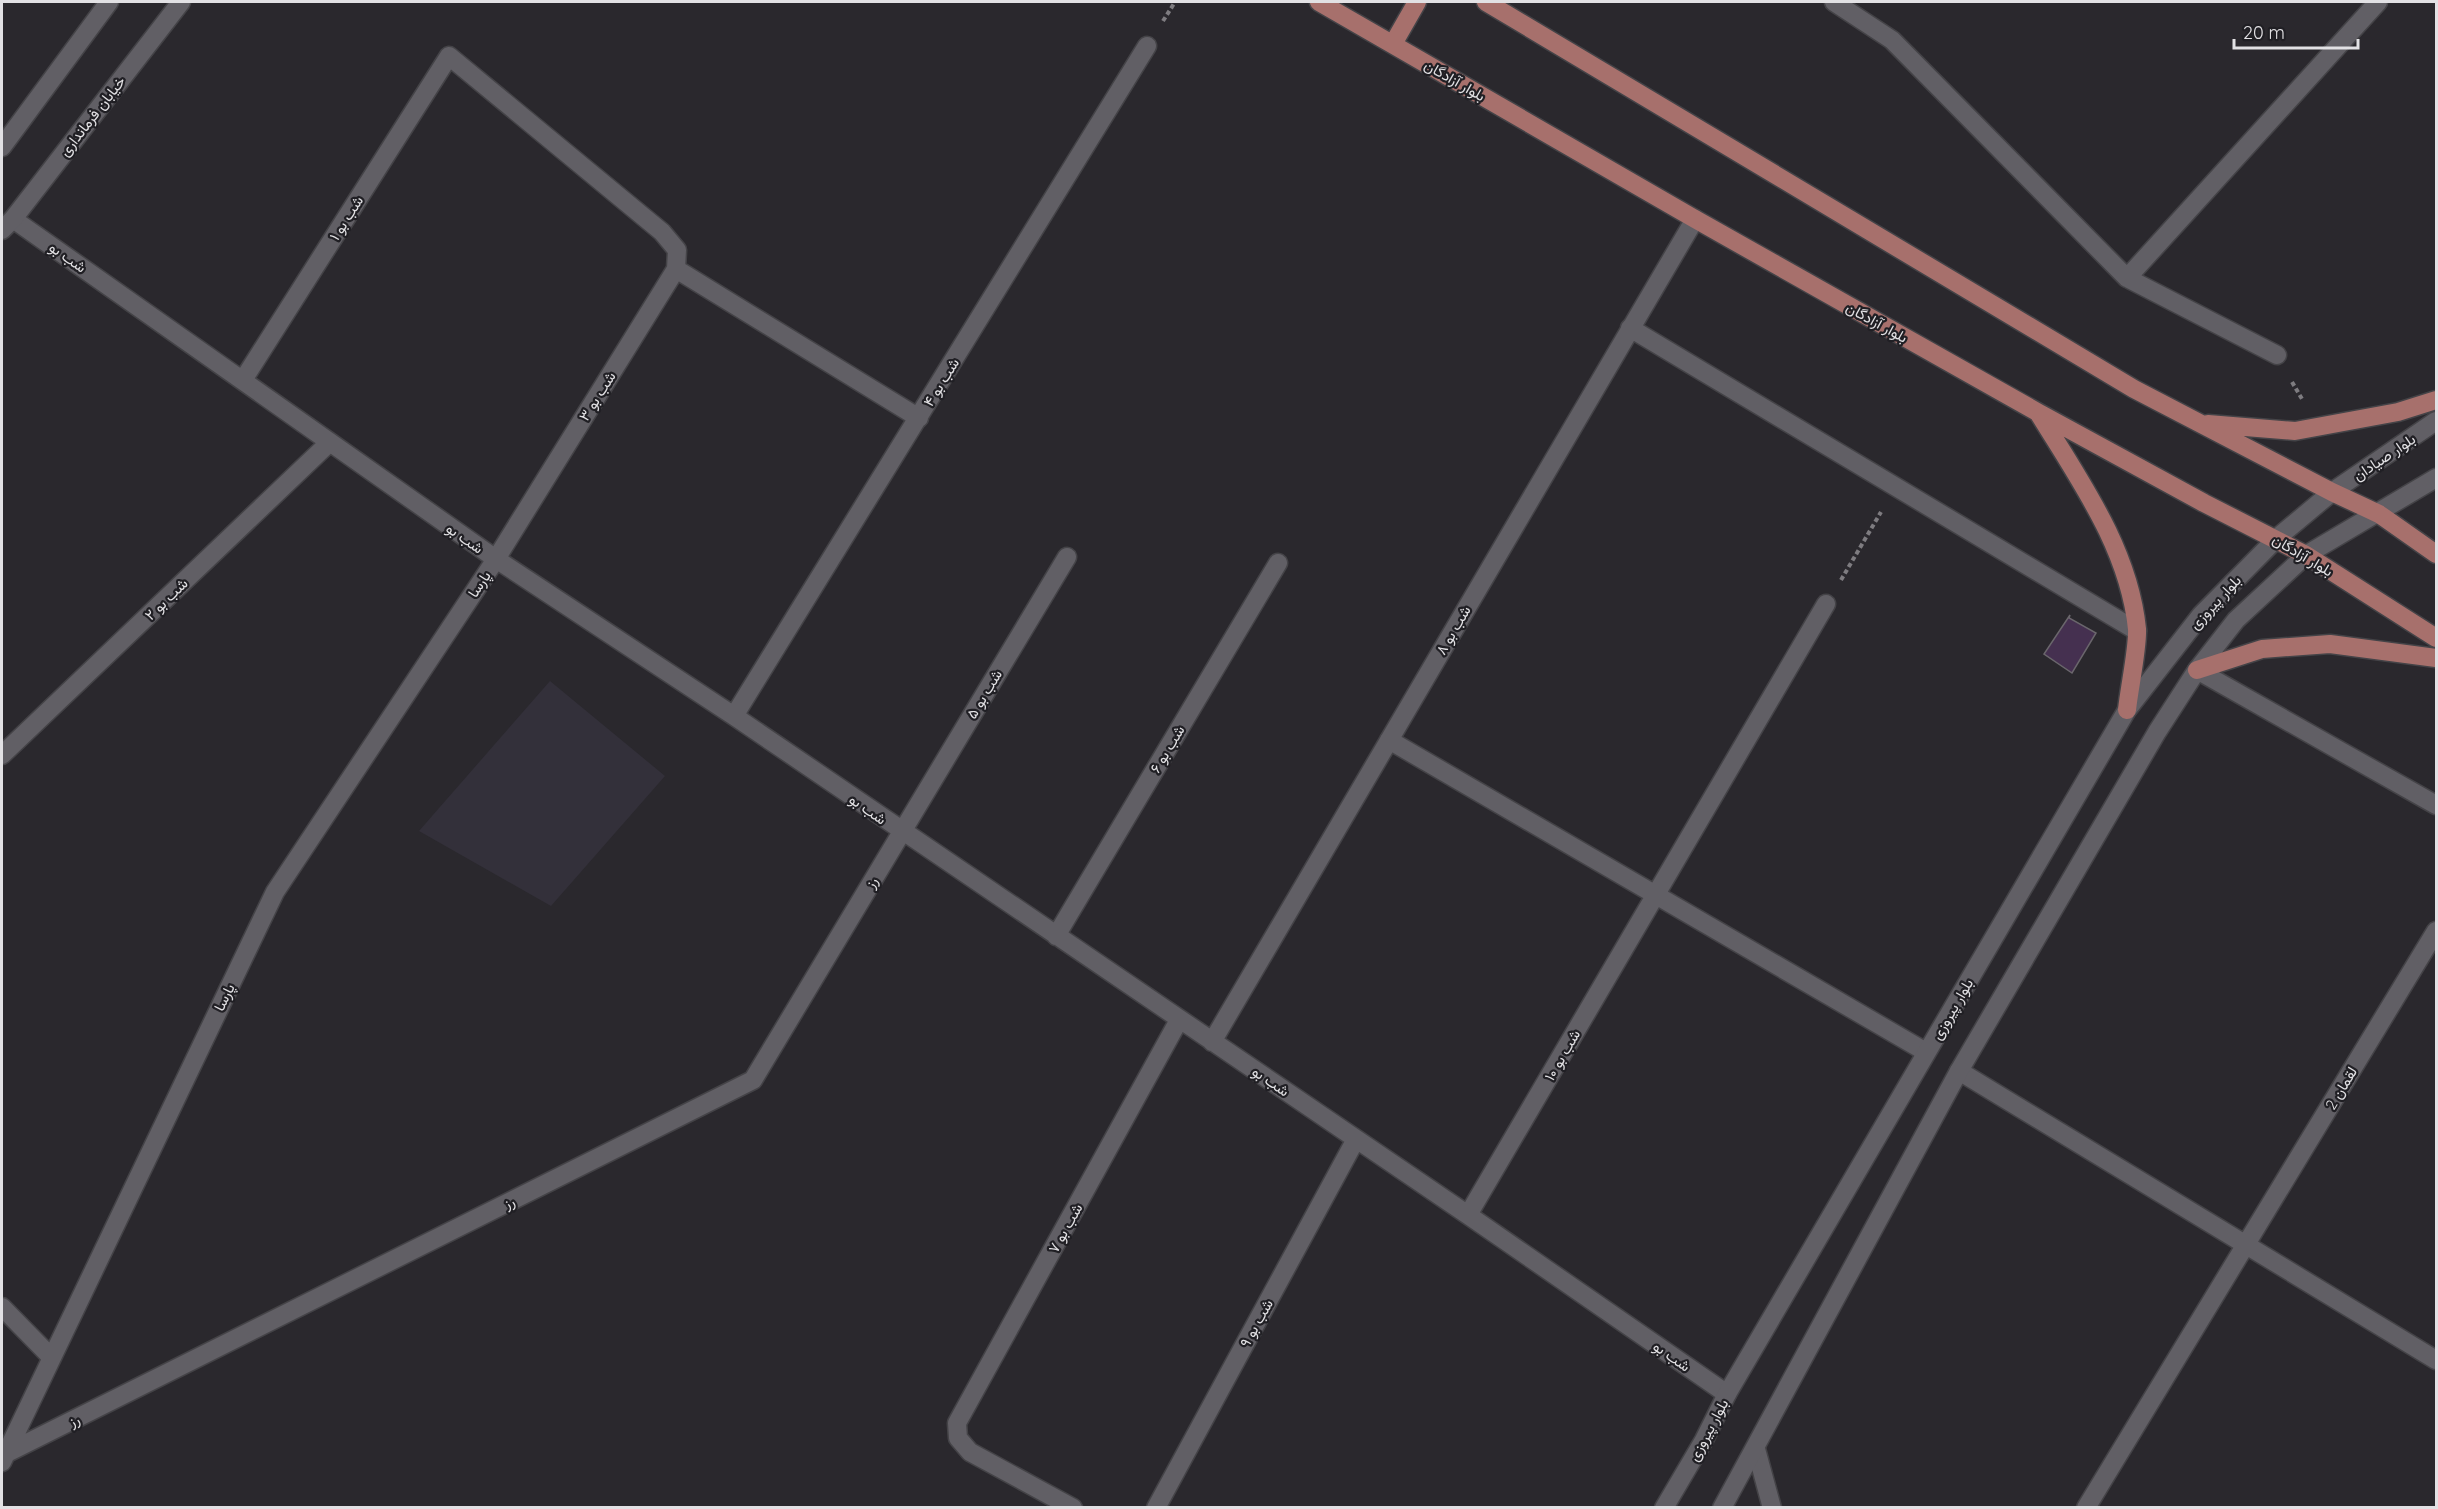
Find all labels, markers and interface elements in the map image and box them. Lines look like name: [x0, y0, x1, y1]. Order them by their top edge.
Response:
scale bar: [2234, 12, 2358, 50]
text: 20 m: [2243, 21, 2285, 44]
street label: بلوار آزادگان: [1421, 55, 1489, 105]
street label: خیابان فرمانداری: [55, 72, 130, 161]
street label: شب بو ۱: [325, 192, 367, 244]
street label: شب بو: [46, 237, 90, 277]
street label: بلوار آزادگان: [1843, 297, 1911, 347]
street label: شب بو ۴: [919, 354, 963, 410]
street label: شب بو ۳: [574, 368, 620, 424]
street label: بلوار صیادان: [2349, 429, 2419, 485]
street label: شب بو: [443, 518, 487, 558]
street label: بلوار آزادگان: [2269, 530, 2337, 580]
street label: پارسا: [463, 567, 496, 602]
street label: بلوار پیروزی: [2185, 571, 2246, 634]
street label: شب بو ۲: [140, 574, 192, 624]
street label: شب بو ۸: [1431, 602, 1475, 658]
street label: شب بو ۵: [962, 666, 1006, 722]
street label: شب بو ۶: [1145, 722, 1189, 776]
street label: شب بو: [846, 789, 890, 829]
street label: رز: [860, 873, 882, 892]
street label: بلوار پیروزی: [1927, 975, 1978, 1044]
street label: پارسا: [209, 980, 240, 1014]
street label: شب بو ۱۰: [1540, 1026, 1584, 1084]
street label: شب بو: [1249, 1062, 1293, 1100]
street label: لقمان 2: [2321, 1063, 2361, 1113]
street label: رز: [499, 1191, 518, 1213]
street label: شب بو ۷: [1044, 1200, 1086, 1256]
street label: شب بو ۹: [1235, 1295, 1277, 1350]
street label: شب بو: [1650, 1336, 1694, 1376]
street label: بلوار پیروزی: [1684, 1396, 1733, 1465]
street label: رز: [64, 1409, 83, 1431]

